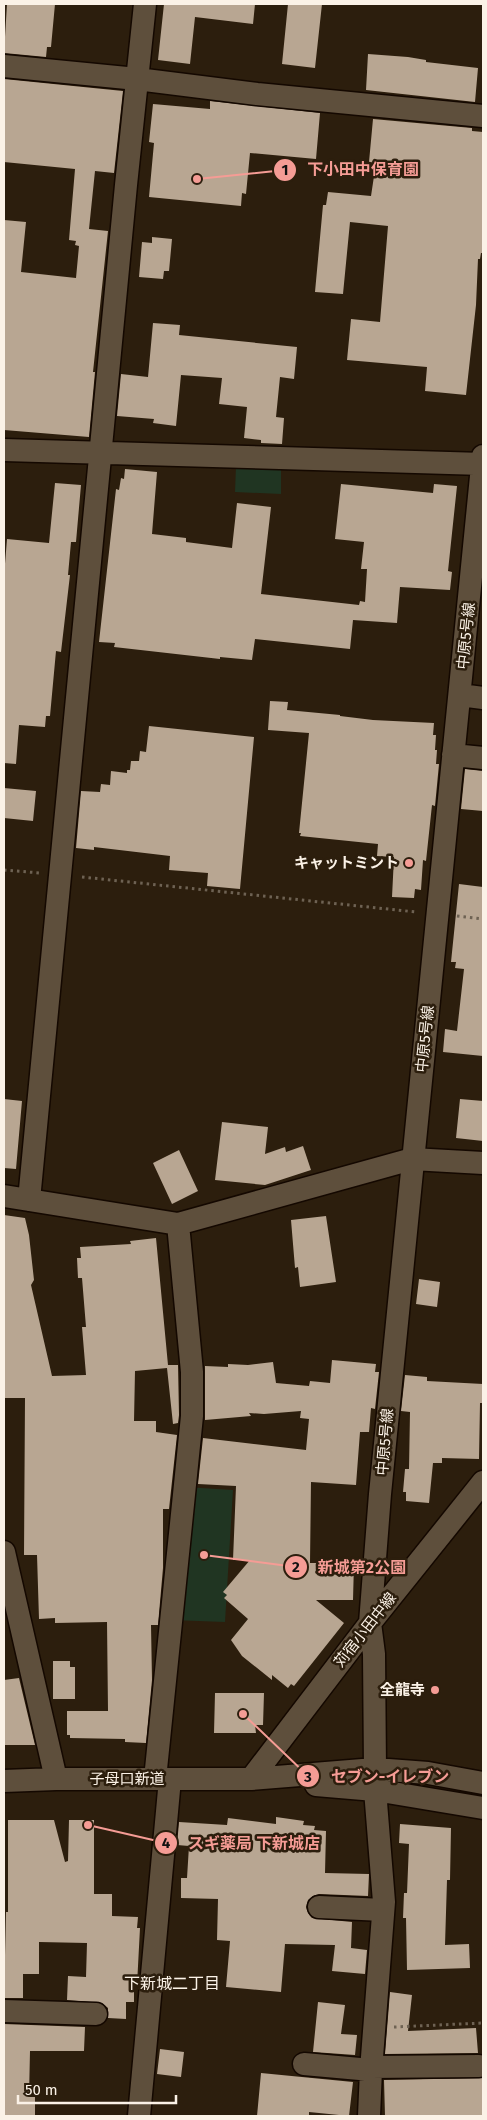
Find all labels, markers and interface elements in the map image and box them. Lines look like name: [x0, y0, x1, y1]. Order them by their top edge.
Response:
callout: 下小田中保育園: [272, 154, 429, 185]
text: 下小田中保育園: [307, 160, 419, 179]
text: 1: [282, 161, 288, 179]
street label: 中原5号線: [454, 601, 478, 671]
place label: キャットミント: [294, 854, 399, 872]
marker: キャットミント: [403, 857, 415, 869]
street label: 中原5号線: [413, 1004, 437, 1074]
street label: 中原5号線: [373, 1408, 397, 1476]
callout: 新城第2公園: [283, 1552, 417, 1583]
text: 2: [292, 1558, 300, 1576]
text: 新城第2公園: [318, 1558, 406, 1577]
street label: 苅宿小田中線: [330, 1589, 400, 1671]
place label: 全龍寺: [380, 1681, 425, 1699]
marker: 全龍寺: [429, 1684, 441, 1696]
callout: セブン-イレブン: [295, 1761, 459, 1792]
text: セブン-イレブン: [331, 1767, 449, 1786]
text: 3: [303, 1768, 312, 1786]
street label: 子母口新道: [89, 1770, 165, 1788]
callout: スギ薬局 下新城店: [153, 1828, 330, 1859]
text: 4: [162, 1834, 171, 1852]
text: スギ薬局 下新城店: [188, 1834, 320, 1853]
district label: 下新城二丁目: [124, 1974, 220, 1993]
scale bar: [18, 2072, 175, 2104]
text: 50 m: [25, 2081, 58, 2099]

